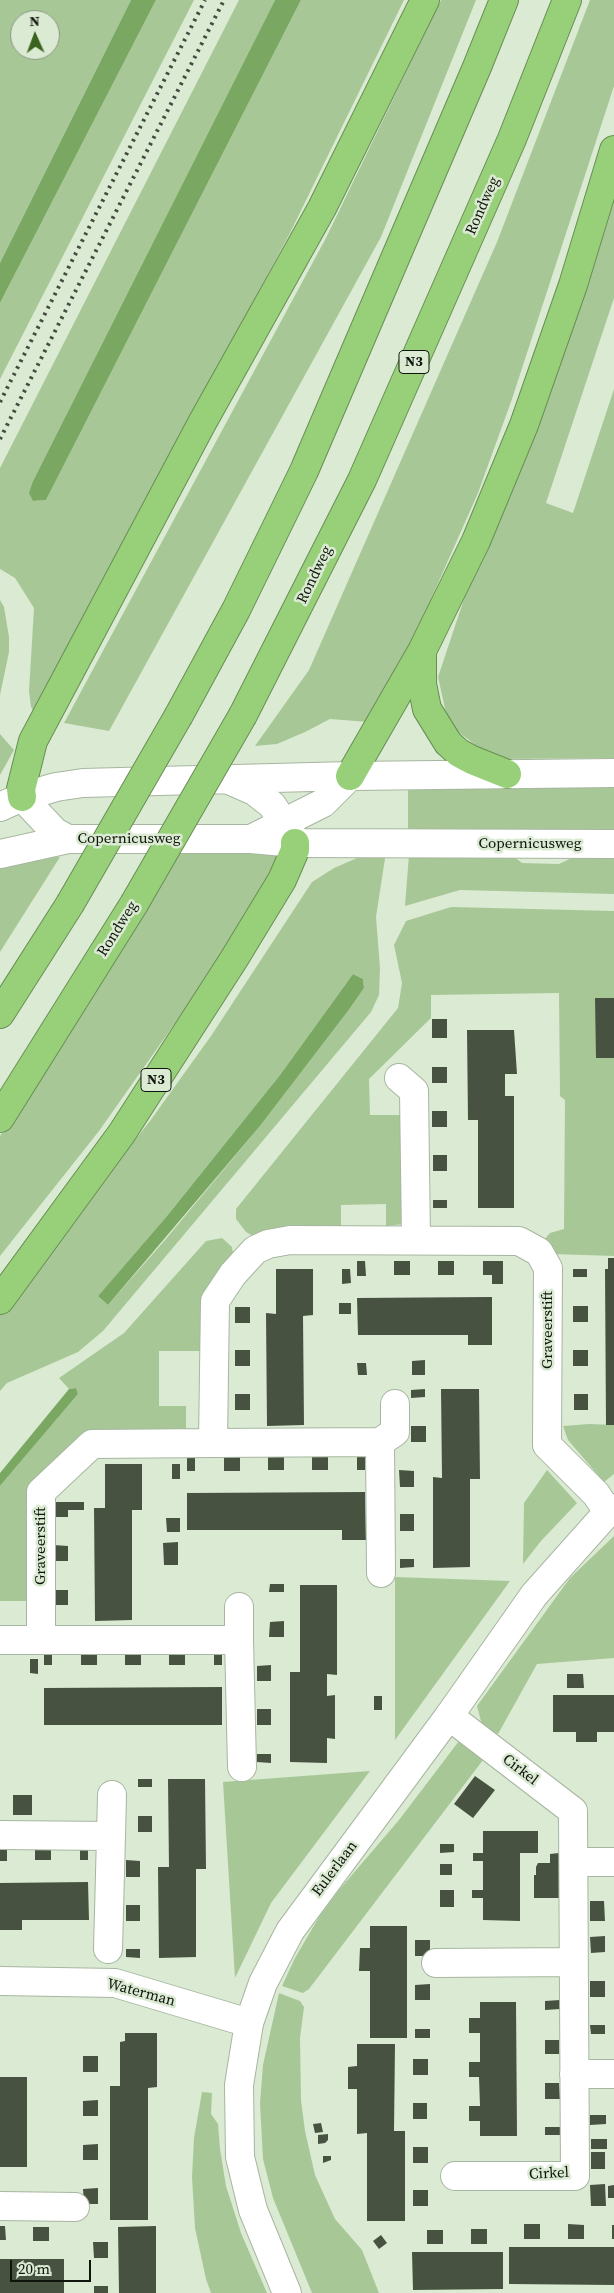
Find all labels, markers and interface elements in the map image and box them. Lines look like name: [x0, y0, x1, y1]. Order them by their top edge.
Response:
north arrow: [10, 10, 60, 60]
text: N: [29, 11, 40, 31]
street label: Rondweg: [462, 174, 504, 238]
road number: N3: [399, 351, 429, 374]
street label: Rondweg: [293, 543, 337, 607]
street label: Copernicusweg: [77, 830, 181, 848]
street label: Copernicusweg: [478, 835, 582, 853]
street label: Rondweg: [94, 898, 142, 960]
road number: N3: [141, 1068, 171, 1092]
street label: Graveerstift: [539, 1291, 557, 1369]
street label: Graveerstift: [32, 1507, 50, 1585]
street label: Cirkel: [499, 1751, 541, 1789]
street label: Eulerlaan: [308, 1838, 362, 1900]
street label: Waterman: [105, 1975, 177, 2011]
street label: Cirkel: [529, 2164, 569, 2184]
scale bar: [12, 2250, 94, 2282]
text: 20 m: [18, 2258, 50, 2279]

